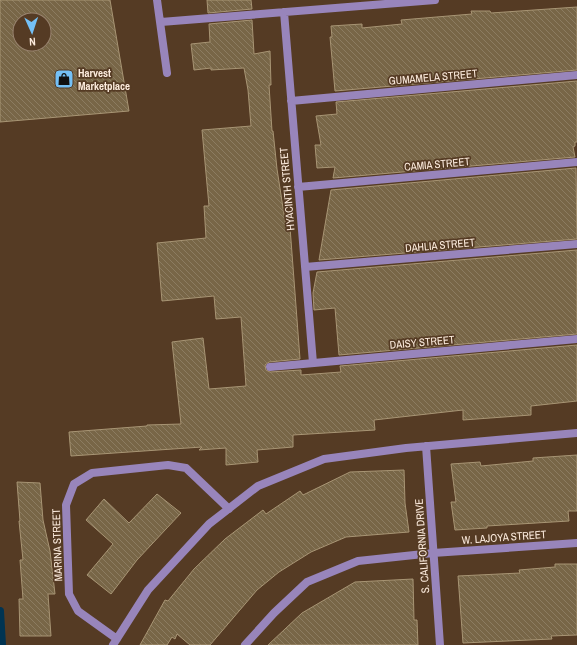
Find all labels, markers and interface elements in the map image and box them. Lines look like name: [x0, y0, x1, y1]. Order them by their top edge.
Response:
north arrow: [12, 12, 52, 52]
text: N: [29, 35, 36, 49]
place label: Harvest Marketplace: [78, 66, 130, 93]
street label: GUMAMELA STREET: [388, 66, 479, 88]
shop icon: Harvest Marketplace: [53, 68, 75, 90]
street label: HYACINTH STREET: [276, 146, 298, 231]
street label: CAMIA STREET: [403, 154, 471, 174]
street label: DAHLIA STREET: [404, 235, 476, 255]
street label: DAISY STREET: [389, 332, 455, 352]
street label: S. CALIFORNIA DRIVE: [412, 498, 432, 594]
street label: MARINA STREET: [49, 508, 65, 582]
street label: W. LAJOYA STREET: [461, 527, 547, 547]

